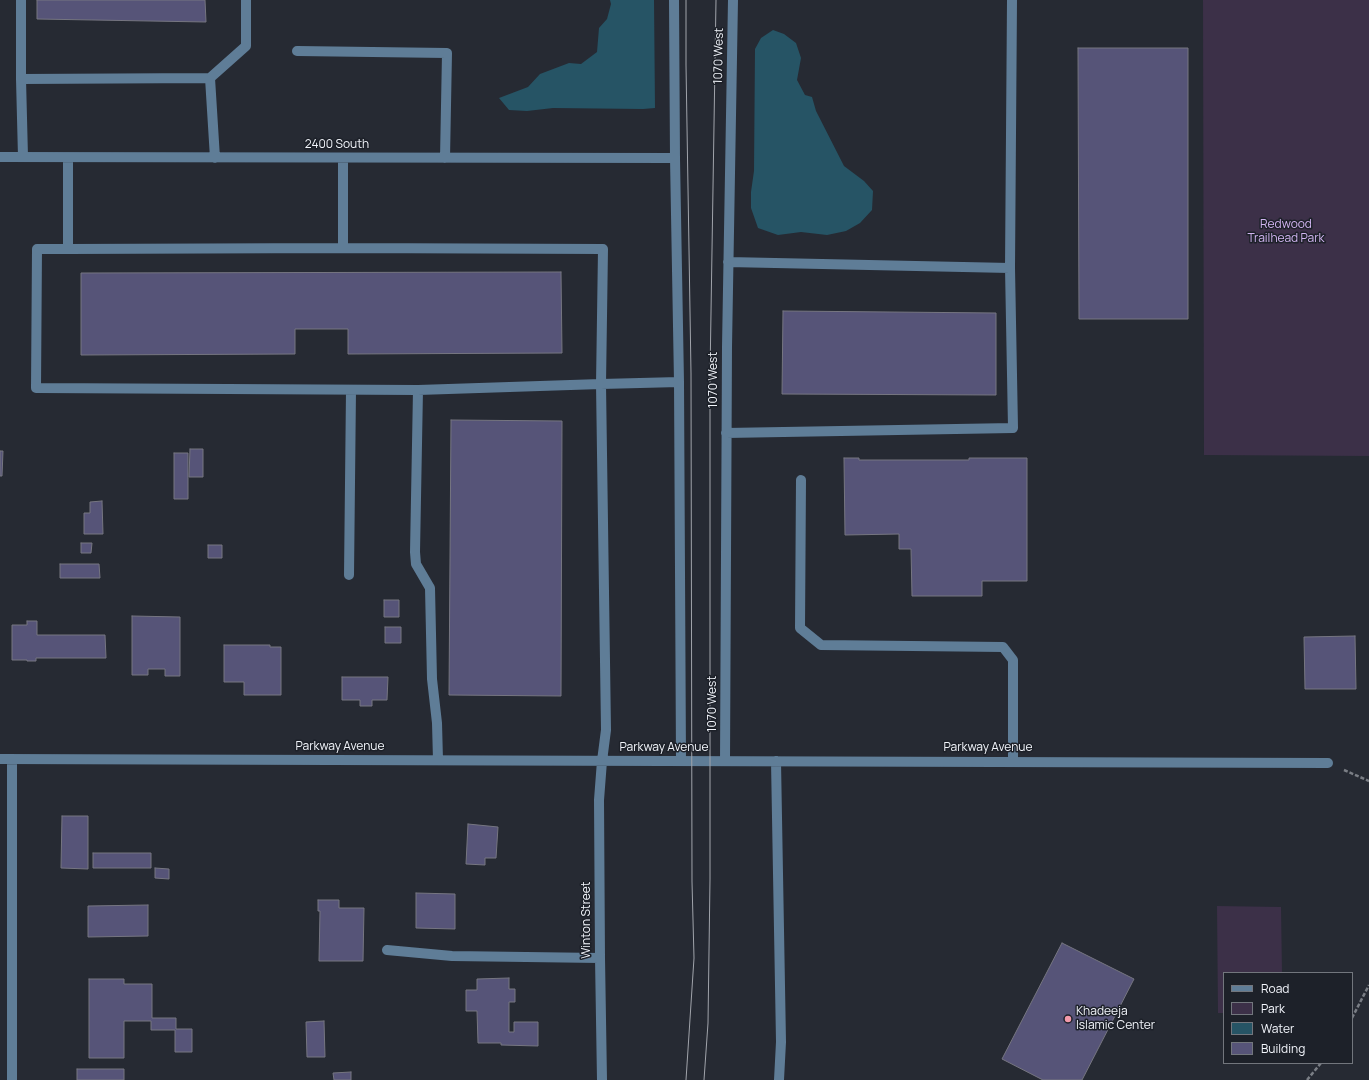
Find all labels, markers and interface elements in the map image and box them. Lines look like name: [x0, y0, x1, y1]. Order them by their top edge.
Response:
street label: 1070 West: [711, 28, 727, 84]
street label: 2400 South: [305, 138, 369, 152]
park label: Redwood Trailhead Park: [1247, 218, 1325, 246]
street label: 1070 West: [707, 352, 721, 408]
street label: 1070 West: [706, 676, 720, 732]
street label: Parkway Avenue: [296, 740, 384, 754]
street label: Parkway Avenue: [620, 741, 708, 755]
street label: Parkway Avenue: [944, 741, 1032, 755]
street label: Winton Street: [580, 881, 594, 959]
legend: [1223, 972, 1353, 1064]
text: Road: [1261, 980, 1289, 997]
text: Park: [1261, 1000, 1285, 1017]
place label: Khadeeja Islamic Center: [1076, 1005, 1155, 1033]
marker: Khadeeja Islamic Center: [1063, 1014, 1073, 1024]
text: Water: [1261, 1020, 1294, 1037]
text: Building: [1261, 1040, 1305, 1057]

